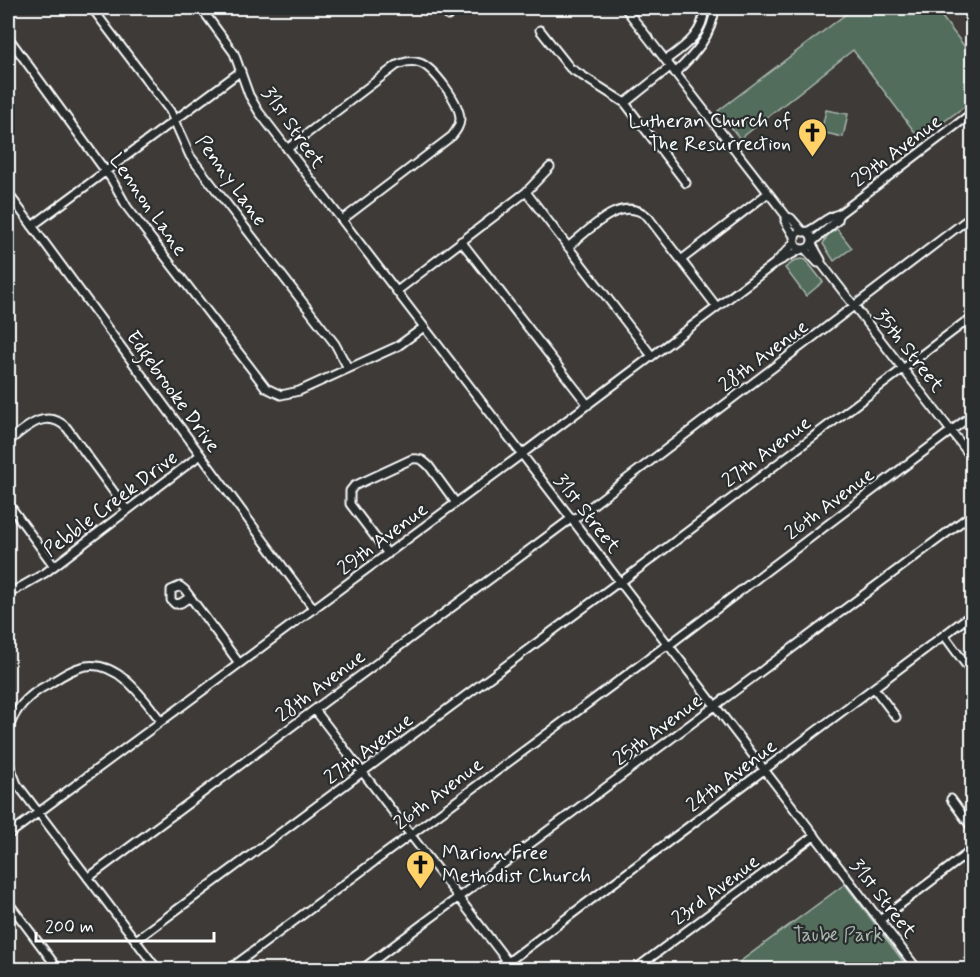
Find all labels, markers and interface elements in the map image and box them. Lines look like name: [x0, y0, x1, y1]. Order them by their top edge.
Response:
street label: 31st Street: [255, 82, 331, 174]
place label: Lutheran Church of The Resurrection: [628, 108, 791, 158]
street label: 29th Avenue: [846, 108, 948, 194]
church icon: Lutheran Church of The Resurrection: [796, 116, 828, 158]
street label: Penny Lane: [189, 130, 273, 232]
street label: Lennon Lane: [102, 148, 193, 262]
street label: 35th Street: [868, 304, 950, 399]
street label: 28th Avenue: [714, 314, 814, 399]
street label: Edgebrooke Drive: [118, 325, 226, 460]
street label: 27th Avenue: [717, 410, 817, 495]
street label: Pebble Creek Drive: [38, 445, 184, 564]
street label: 26th Avenue: [780, 461, 880, 547]
street label: 31st Street: [547, 469, 627, 560]
street label: 29th Avenue: [332, 496, 434, 582]
street label: 28th Avenue: [271, 644, 371, 729]
street label: 25th Avenue: [608, 688, 708, 773]
street label: 27th Avenue: [319, 707, 419, 792]
street label: 24th Avenue: [681, 733, 783, 819]
street label: 26th Avenue: [389, 751, 489, 837]
place label: Marion Free Methodist Church: [442, 840, 591, 890]
church icon: Marion Free Methodist Church: [405, 848, 437, 890]
street label: 23rd Avenue: [667, 848, 765, 932]
street label: 31st Street: [843, 854, 923, 945]
scale bar: [36, 905, 214, 943]
text: 200 m: [45, 915, 94, 939]
park label: Taube Park: [793, 922, 883, 949]

